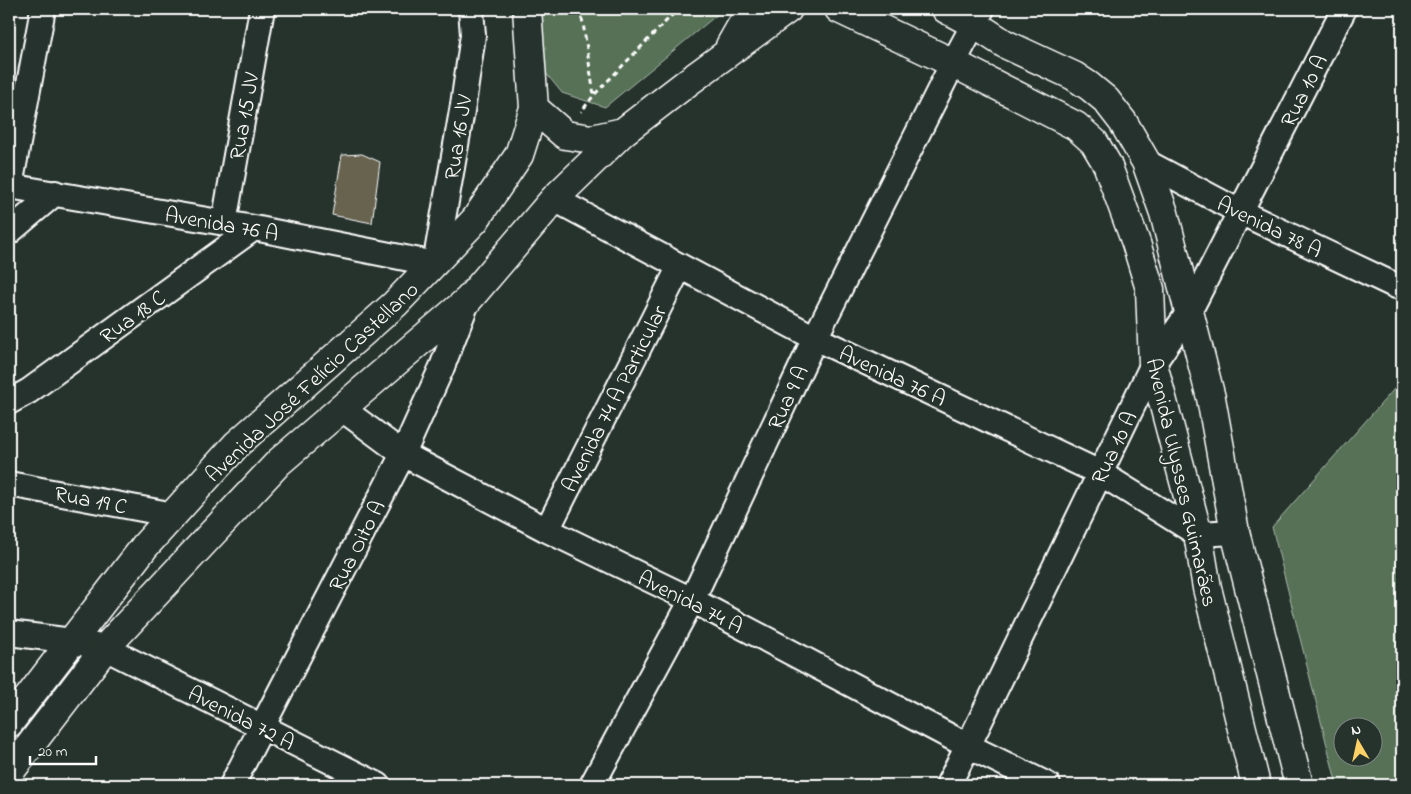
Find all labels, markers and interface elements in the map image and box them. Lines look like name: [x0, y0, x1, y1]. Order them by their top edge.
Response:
street label: Rua 10 A: [1274, 50, 1338, 133]
street label: Rua 15 JV: [223, 70, 269, 163]
street label: Rua 16 JV: [437, 92, 483, 182]
street label: Avenida 78 A: [1211, 189, 1327, 268]
street label: Avenida 76 A: [162, 200, 281, 252]
street label: Avenida José Felício Castellano: [199, 275, 427, 491]
street label: Rua 18 C: [94, 283, 173, 353]
street label: Avenida 74 A Particular: [555, 300, 677, 498]
street label: Avenida 76 A: [833, 339, 951, 417]
street label: Avenida Ulysses Guimarães: [1135, 355, 1224, 610]
street label: Rua 9 A: [761, 361, 819, 436]
street label: Rua 10 A: [1084, 406, 1147, 490]
street label: Rua 19 C: [51, 479, 129, 525]
street label: Rua Oito A: [322, 495, 395, 597]
street label: Avenida 74 A: [631, 563, 748, 644]
street label: Avenida 72 A: [182, 679, 300, 760]
north arrow: [1334, 716, 1384, 766]
text: N: [1350, 720, 1363, 742]
scale bar: [30, 734, 96, 766]
text: 20 m: [38, 741, 68, 763]

